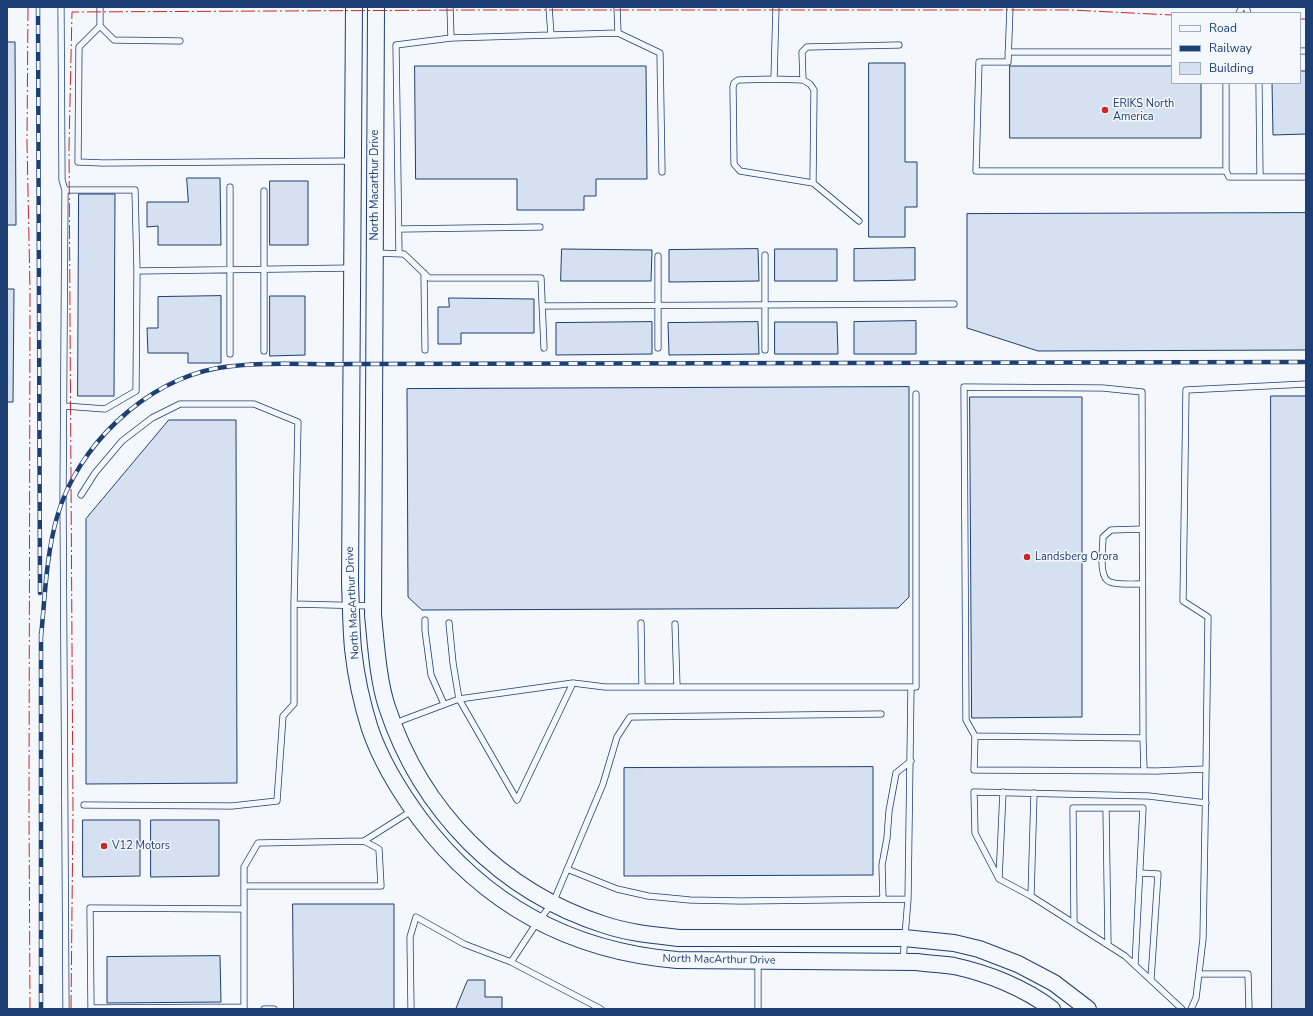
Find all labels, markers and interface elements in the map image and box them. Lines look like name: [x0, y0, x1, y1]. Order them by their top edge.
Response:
legend: [1171, 12, 1301, 84]
text: Road: [1209, 20, 1237, 36]
text: Railway: [1209, 40, 1252, 56]
text: Building: [1209, 60, 1254, 76]
place label: ERIKS North America: [1113, 97, 1174, 123]
marker: ERIKS North America: [1100, 105, 1110, 115]
street label: North Macarthur Drive: [368, 130, 382, 240]
street label: North MacArthur Drive: [343, 546, 363, 660]
place label: Landsberg Orora: [1035, 550, 1118, 564]
marker: Landsberg Orora: [1022, 552, 1032, 562]
place label: V12 Motors: [112, 839, 170, 853]
marker: V12 Motors: [99, 841, 109, 851]
street label: North MacArthur Drive: [662, 952, 776, 968]

